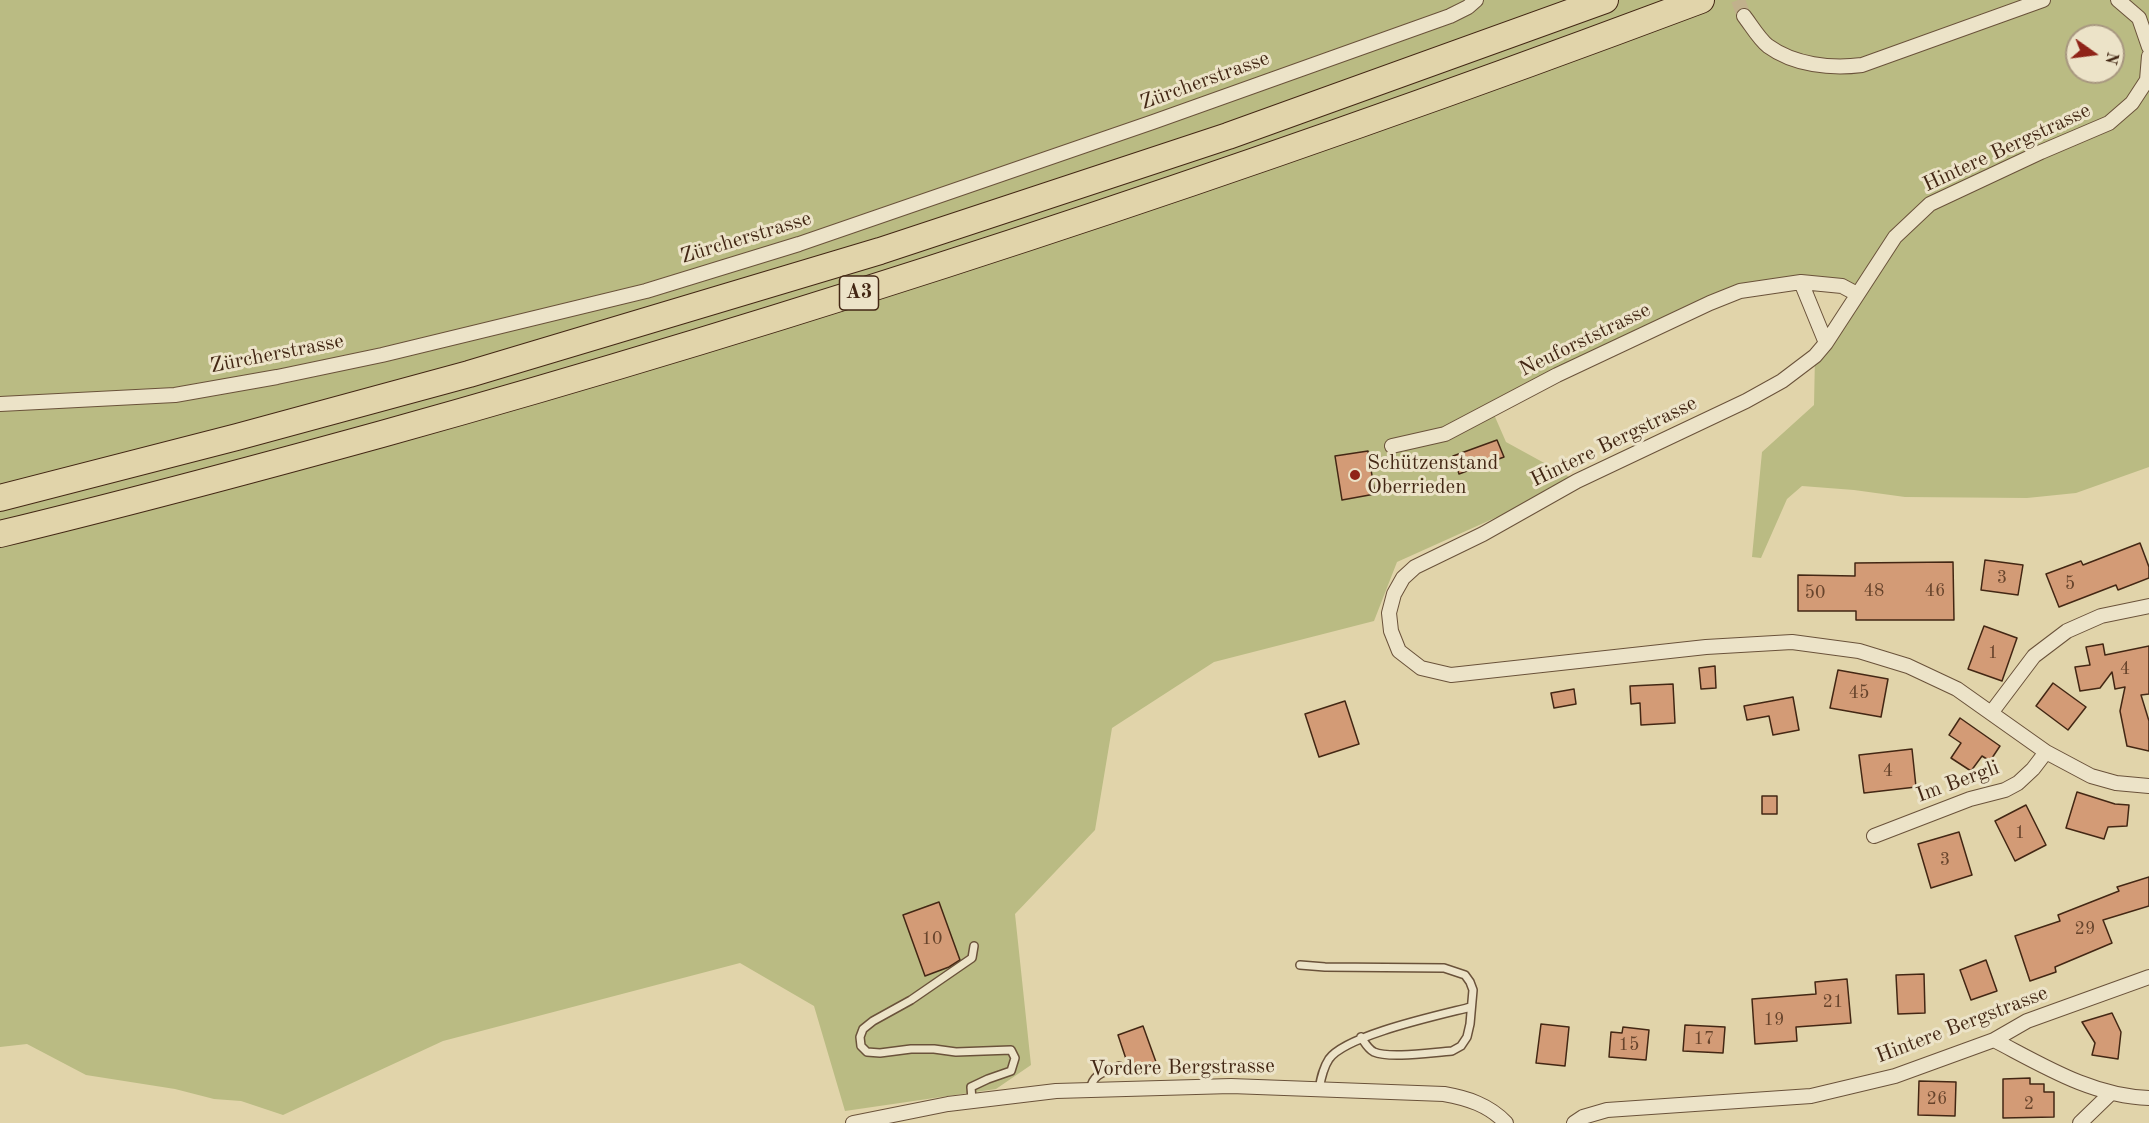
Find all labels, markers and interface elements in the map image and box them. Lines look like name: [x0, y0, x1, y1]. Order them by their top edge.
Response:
north arrow: [2065, 24, 2125, 84]
street label: Zürcherstrasse: [1137, 46, 1273, 116]
text: N: [2101, 50, 2120, 66]
street label: Hintere Bergstrasse: [1919, 98, 2095, 198]
street label: Zürcherstrasse: [677, 206, 815, 270]
road number: A3: [840, 276, 878, 310]
street label: Neuforststrasse: [1515, 297, 1655, 383]
street label: Zürcherstrasse: [208, 329, 346, 379]
street label: Hintere Bergstrasse: [1527, 391, 1701, 493]
place label: Schützenstand Oberrieden: [1367, 450, 1499, 500]
marker: Schützenstand Oberrieden: [1348, 468, 1362, 482]
house number: 3: [1997, 567, 2007, 589]
house number: 5: [2065, 573, 2075, 595]
house number: 48: [1864, 580, 1884, 602]
house number: 46: [1925, 580, 1945, 602]
house number: 50: [1805, 582, 1825, 604]
house number: 1: [1988, 642, 1998, 664]
house number: 4: [2120, 658, 2130, 680]
house number: 45: [1849, 682, 1869, 704]
street label: Im Bergli: [1913, 755, 2003, 809]
house number: 4: [1883, 760, 1893, 782]
house number: 1: [2015, 822, 2025, 844]
house number: 3: [1940, 849, 1950, 871]
house number: 29: [2075, 918, 2095, 940]
house number: 10: [922, 928, 942, 950]
street label: Hintere Bergstrasse: [1872, 981, 2052, 1069]
house number: 21: [1823, 991, 1843, 1013]
house number: 19: [1764, 1009, 1784, 1031]
house number: 17: [1694, 1028, 1714, 1050]
house number: 15: [1619, 1034, 1639, 1056]
street label: Vordere Bergstrasse: [1089, 1054, 1275, 1082]
house number: 26: [1927, 1088, 1947, 1110]
house number: 2: [2024, 1093, 2034, 1115]

